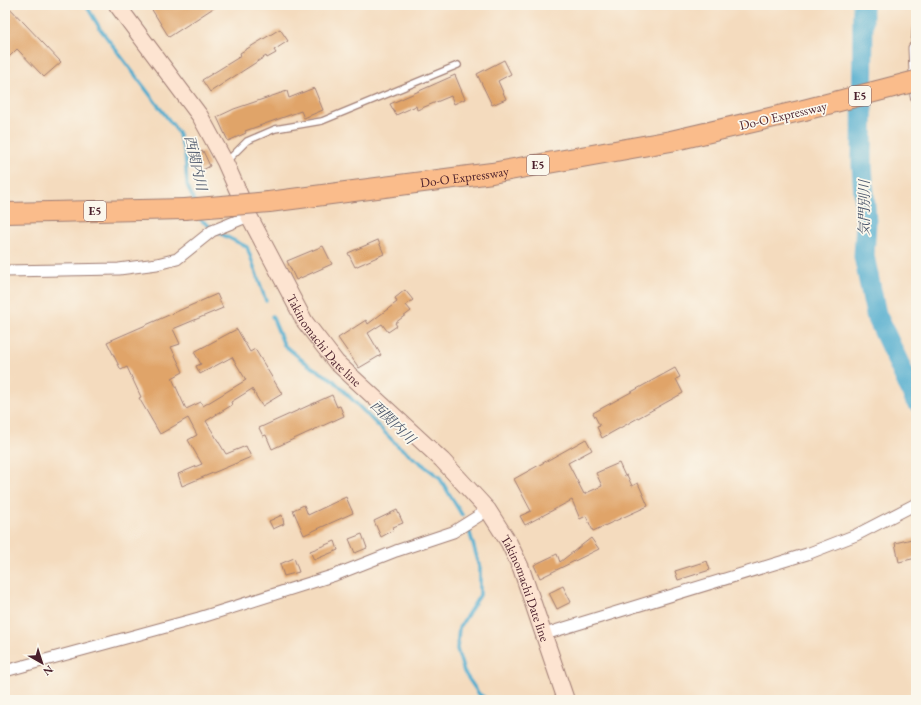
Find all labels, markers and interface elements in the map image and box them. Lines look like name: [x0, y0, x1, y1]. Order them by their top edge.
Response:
road number: E5: [849, 86, 871, 106]
street label: Do-O Expressway: [738, 97, 829, 134]
water label: 西関内川: [181, 134, 212, 194]
road number: E5: [527, 155, 549, 175]
street label: Do-O Expressway: [419, 162, 510, 191]
water label: 気門別川: [855, 178, 873, 236]
road number: E5: [84, 201, 106, 221]
street label: Takinomachi Date line: [283, 291, 365, 390]
water label: 西関内川: [367, 396, 421, 449]
street label: Takinomachi Date line: [497, 531, 553, 644]
north arrow: [22, 643, 62, 683]
text: N: [40, 663, 56, 679]

